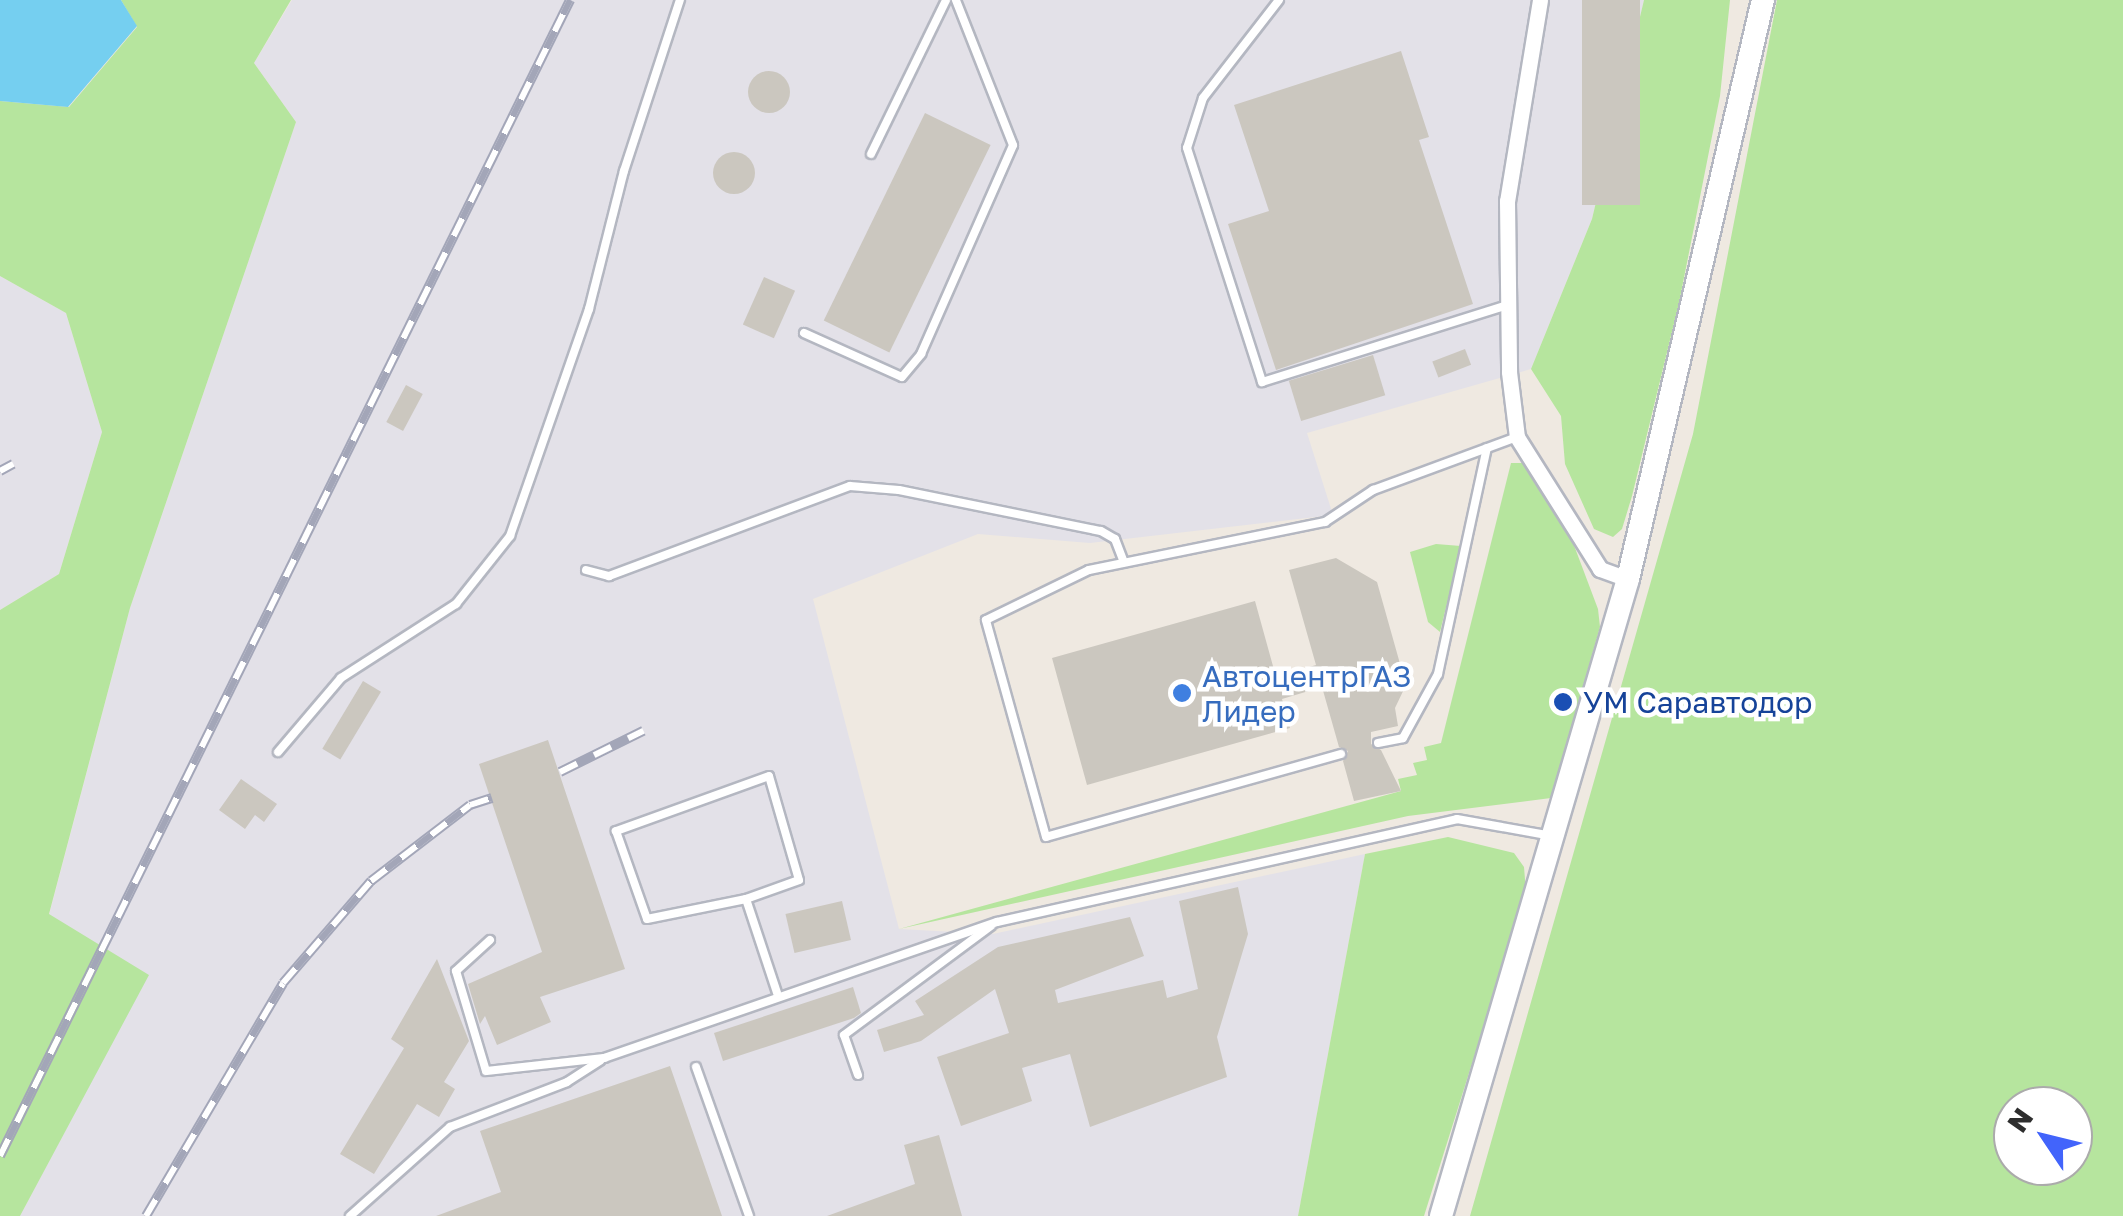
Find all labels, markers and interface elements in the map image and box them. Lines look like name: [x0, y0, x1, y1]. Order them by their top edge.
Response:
place label: АвтоцентрГАЗ Лидер: [1202, 658, 1411, 728]
marker: АвтоцентрГАЗ Лидер: [1171, 682, 1193, 704]
place label: УМ Саравтодор: [1583, 684, 1812, 720]
marker: УМ Саравтодор: [1552, 691, 1574, 713]
north arrow: [1993, 1086, 2093, 1186]
text: N: [2000, 1101, 2039, 1138]

